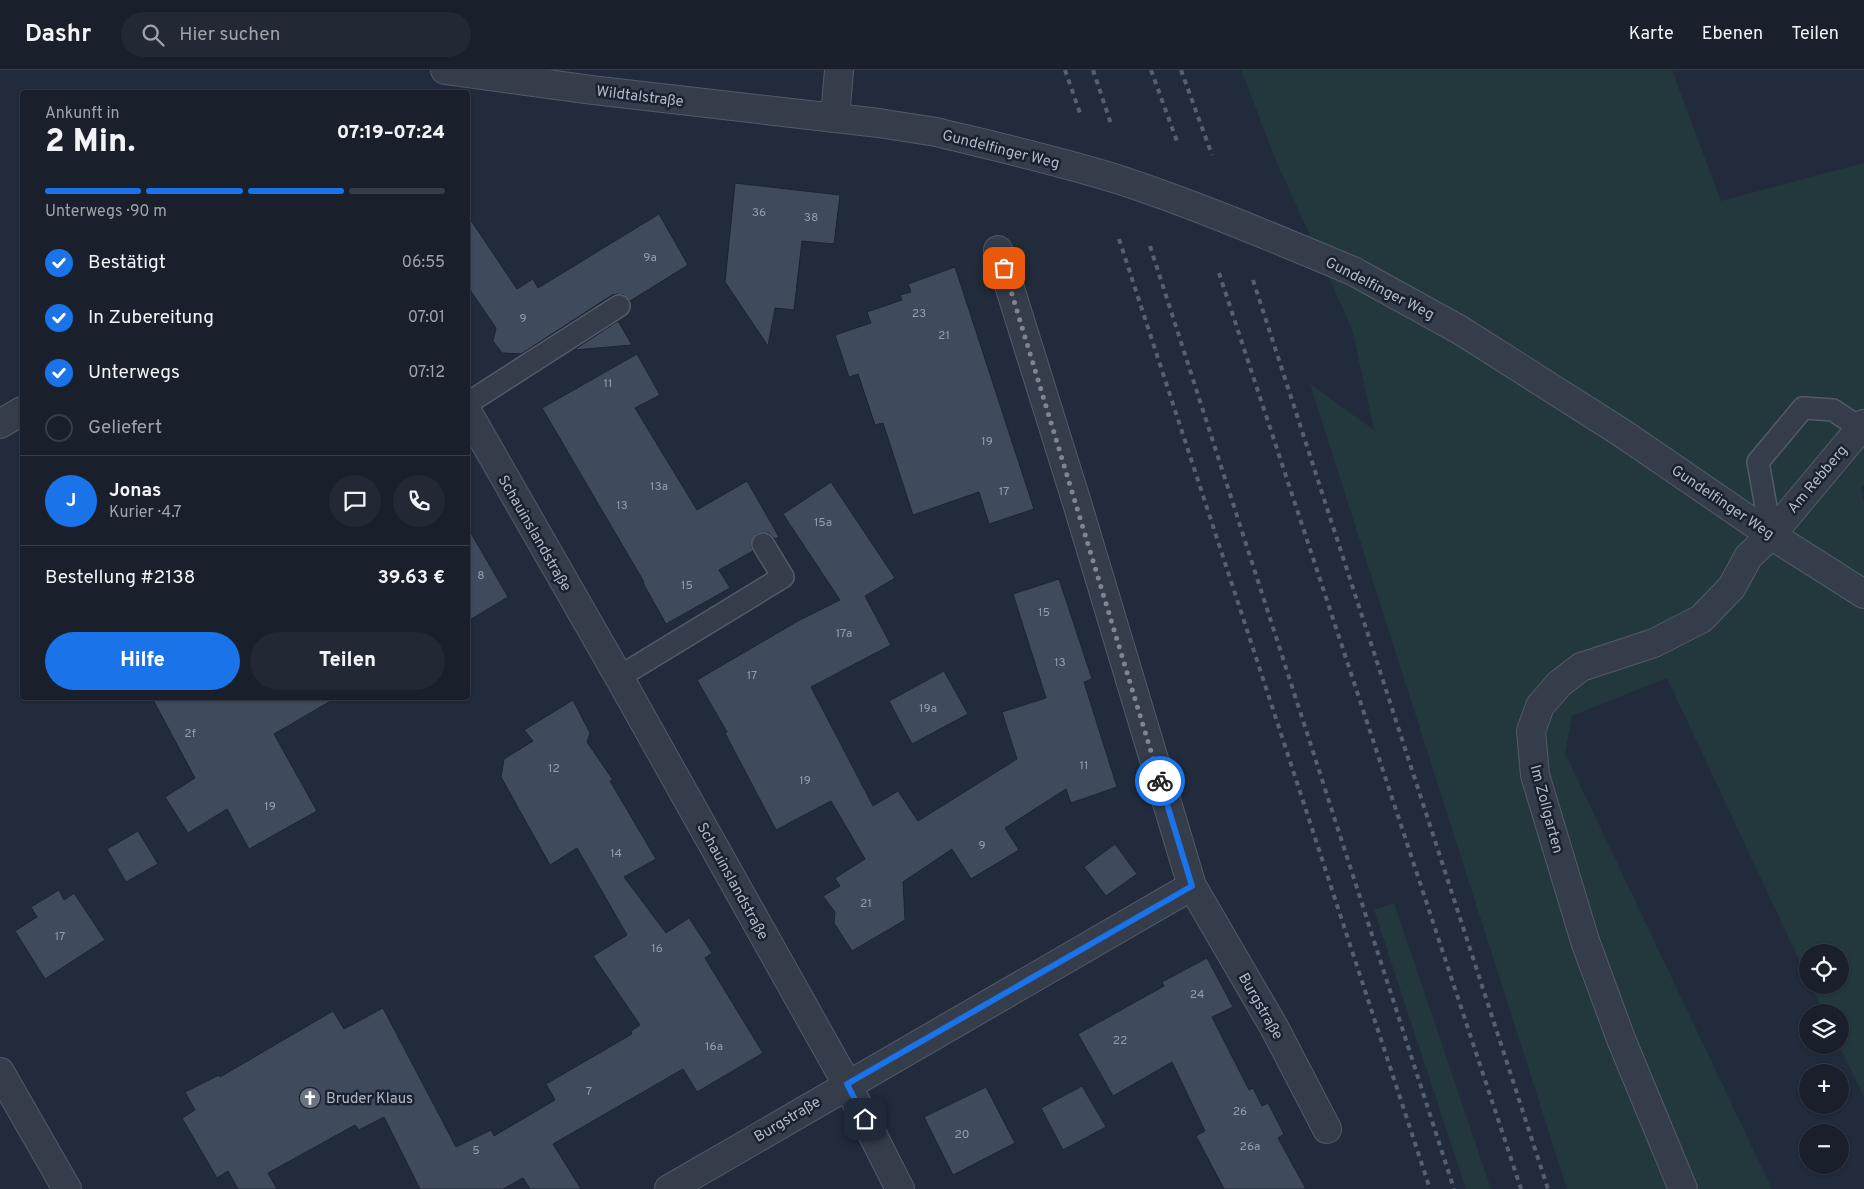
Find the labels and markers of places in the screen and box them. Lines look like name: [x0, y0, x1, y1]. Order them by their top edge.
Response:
pin: [983, 247, 1025, 289]
church icon: Bruder Klaus: [298, 1086, 322, 1110]
place label: Bruder Klaus: [326, 1090, 413, 1109]
pin: [844, 1098, 886, 1140]

